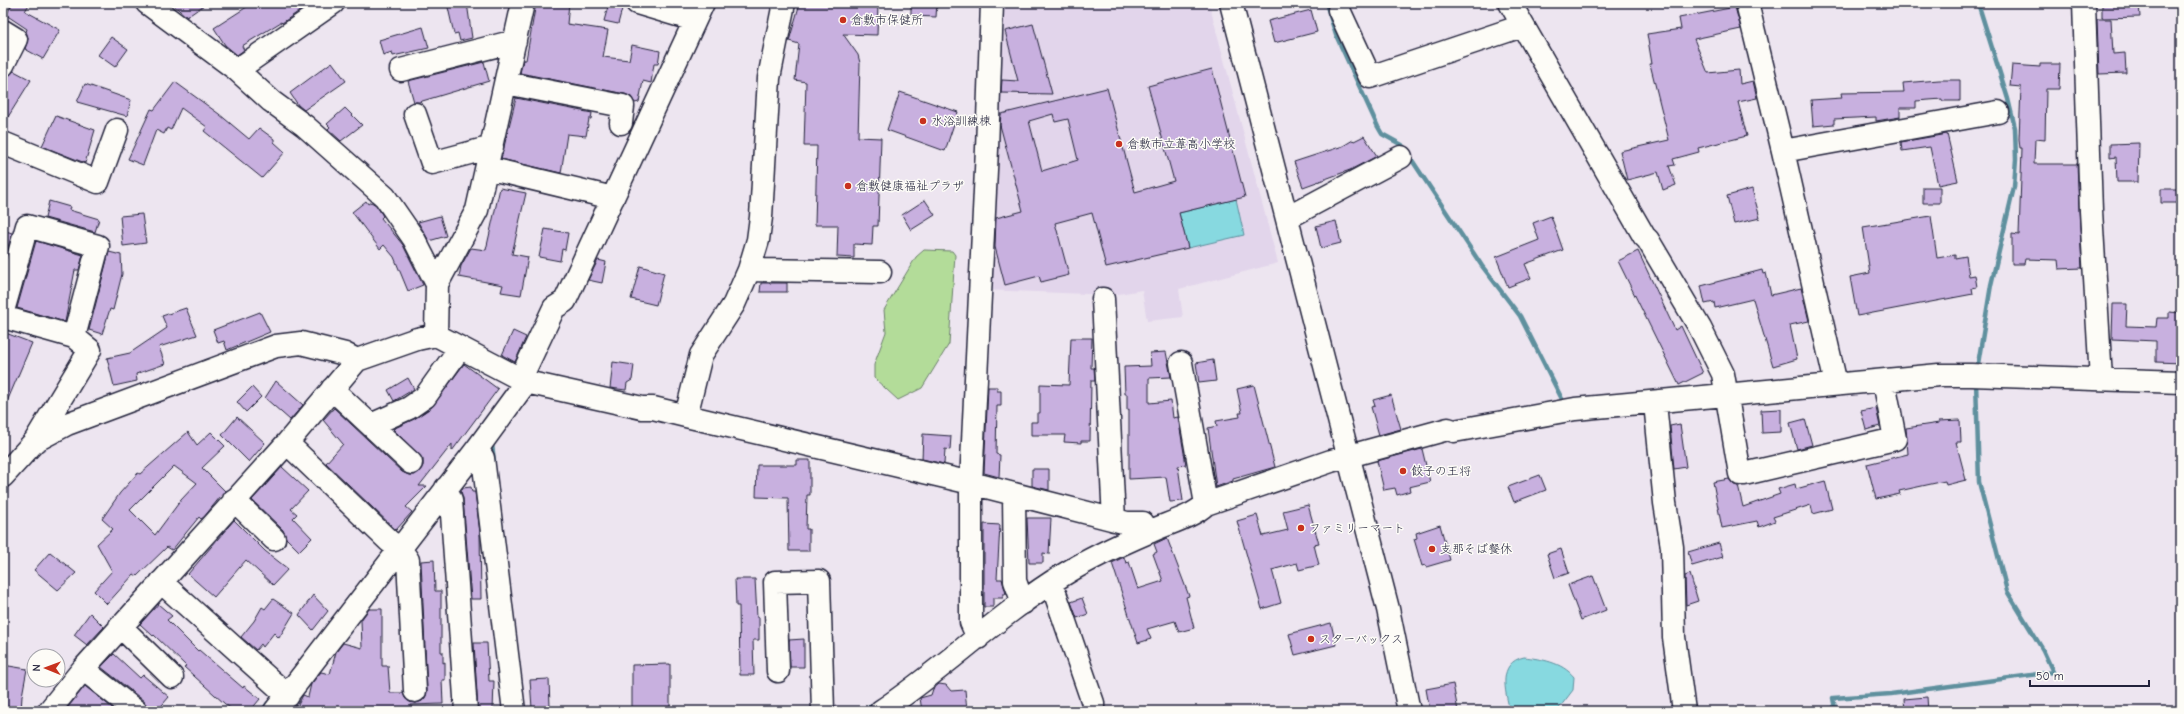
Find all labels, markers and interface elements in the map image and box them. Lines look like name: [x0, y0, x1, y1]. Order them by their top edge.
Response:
place label: 倉敷市保健所: [851, 13, 923, 27]
marker: 倉敷市保健所: [838, 15, 848, 25]
place label: 水浴訓練棟: [931, 114, 991, 128]
marker: 水浴訓練棟: [918, 116, 928, 126]
place label: 倉敷市立葦高小学校: [1127, 137, 1235, 151]
marker: 倉敷市立葦高小学校: [1114, 139, 1124, 149]
place label: 倉敷健康福祉プラザ: [856, 179, 964, 193]
marker: 倉敷健康福祉プラザ: [843, 181, 853, 191]
place label: 餃子の王将: [1411, 464, 1471, 478]
marker: 餃子の王将: [1398, 466, 1408, 476]
place label: ファミリーマート: [1309, 521, 1405, 535]
marker: ファミリーマート: [1296, 523, 1306, 533]
place label: 支那そば餐休: [1440, 542, 1512, 556]
marker: 支那そば餐休: [1427, 544, 1437, 554]
place label: スターバックス: [1319, 632, 1403, 646]
marker: スターバックス: [1306, 634, 1316, 644]
north arrow: [26, 648, 66, 688]
scale bar: [2030, 662, 2149, 688]
text: N: [30, 664, 43, 672]
text: 50 m: [2036, 669, 2064, 683]

